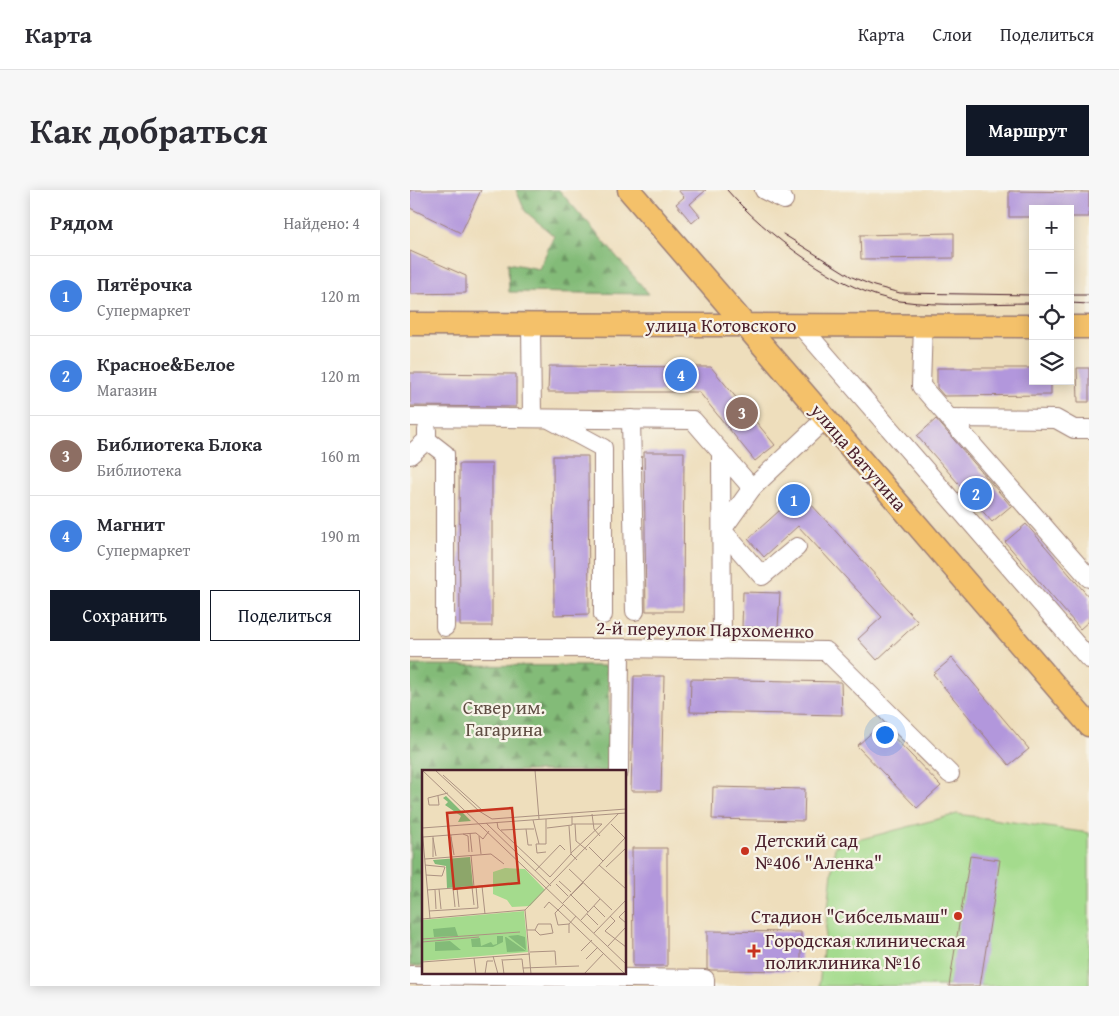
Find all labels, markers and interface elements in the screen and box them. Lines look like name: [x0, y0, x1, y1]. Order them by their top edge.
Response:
text: Карта: [25, 17, 92, 52]
text: Карта: [858, 21, 905, 48]
text: Слои: [933, 21, 972, 48]
text: Поделиться: [1000, 21, 1094, 48]
text: Как добраться: [30, 105, 268, 156]
button: Маршрут: [966, 105, 1089, 156]
map controls: [1029, 205, 1074, 385]
button: +: [1029, 205, 1074, 250]
text: Рядом: [50, 207, 113, 238]
text: Найдено: 4: [283, 211, 360, 235]
button: −: [1029, 250, 1074, 295]
text: Пятёрочка: [97, 270, 192, 298]
text: 1: [62, 284, 70, 308]
text: 120 m: [320, 284, 360, 308]
button: locate: [1029, 295, 1074, 340]
text: Супермаркет: [97, 298, 190, 322]
street label: улица Котовского: [645, 311, 796, 339]
button: layers: [1029, 340, 1074, 385]
text: Красное&Белое: [97, 350, 235, 378]
pin: 4: [665, 356, 697, 394]
text: 2: [62, 364, 70, 388]
text: 120 m: [320, 364, 360, 388]
text: Магазин: [97, 378, 157, 402]
pin: 3: [726, 394, 758, 432]
street label: улица Ватутина: [804, 396, 914, 517]
text: Библиотека Блока: [97, 430, 262, 458]
text: 3: [62, 444, 70, 468]
text: 160 m: [320, 444, 360, 468]
text: Библиотека: [97, 458, 182, 482]
pin: 2: [960, 475, 992, 513]
pin: 1: [778, 481, 810, 519]
text: Магнит: [97, 510, 165, 538]
text: 4: [62, 524, 70, 548]
text: 190 m: [320, 524, 360, 548]
text: Супермаркет: [97, 538, 190, 562]
button: Сохранить: [50, 590, 200, 641]
button: Поделиться: [210, 590, 360, 641]
street label: 2-й переулок Пархоменко: [596, 613, 814, 645]
park label: Сквер им. Гагарина: [463, 693, 545, 743]
your location: [872, 722, 898, 748]
inset map: [422, 770, 626, 974]
place label: Детский сад №406 "Аленка": [754, 826, 882, 876]
marker: Детский сад №406 "Аленка": [739, 845, 751, 857]
place label: Стадион "Сибсельмаш": [751, 902, 948, 930]
marker: Стадион "Сибсельмаш": [952, 910, 964, 922]
place label: Городская клиническая поликлиника №16: [765, 926, 966, 976]
marker: Городская клиническая поликлиника №16: [747, 944, 761, 958]

